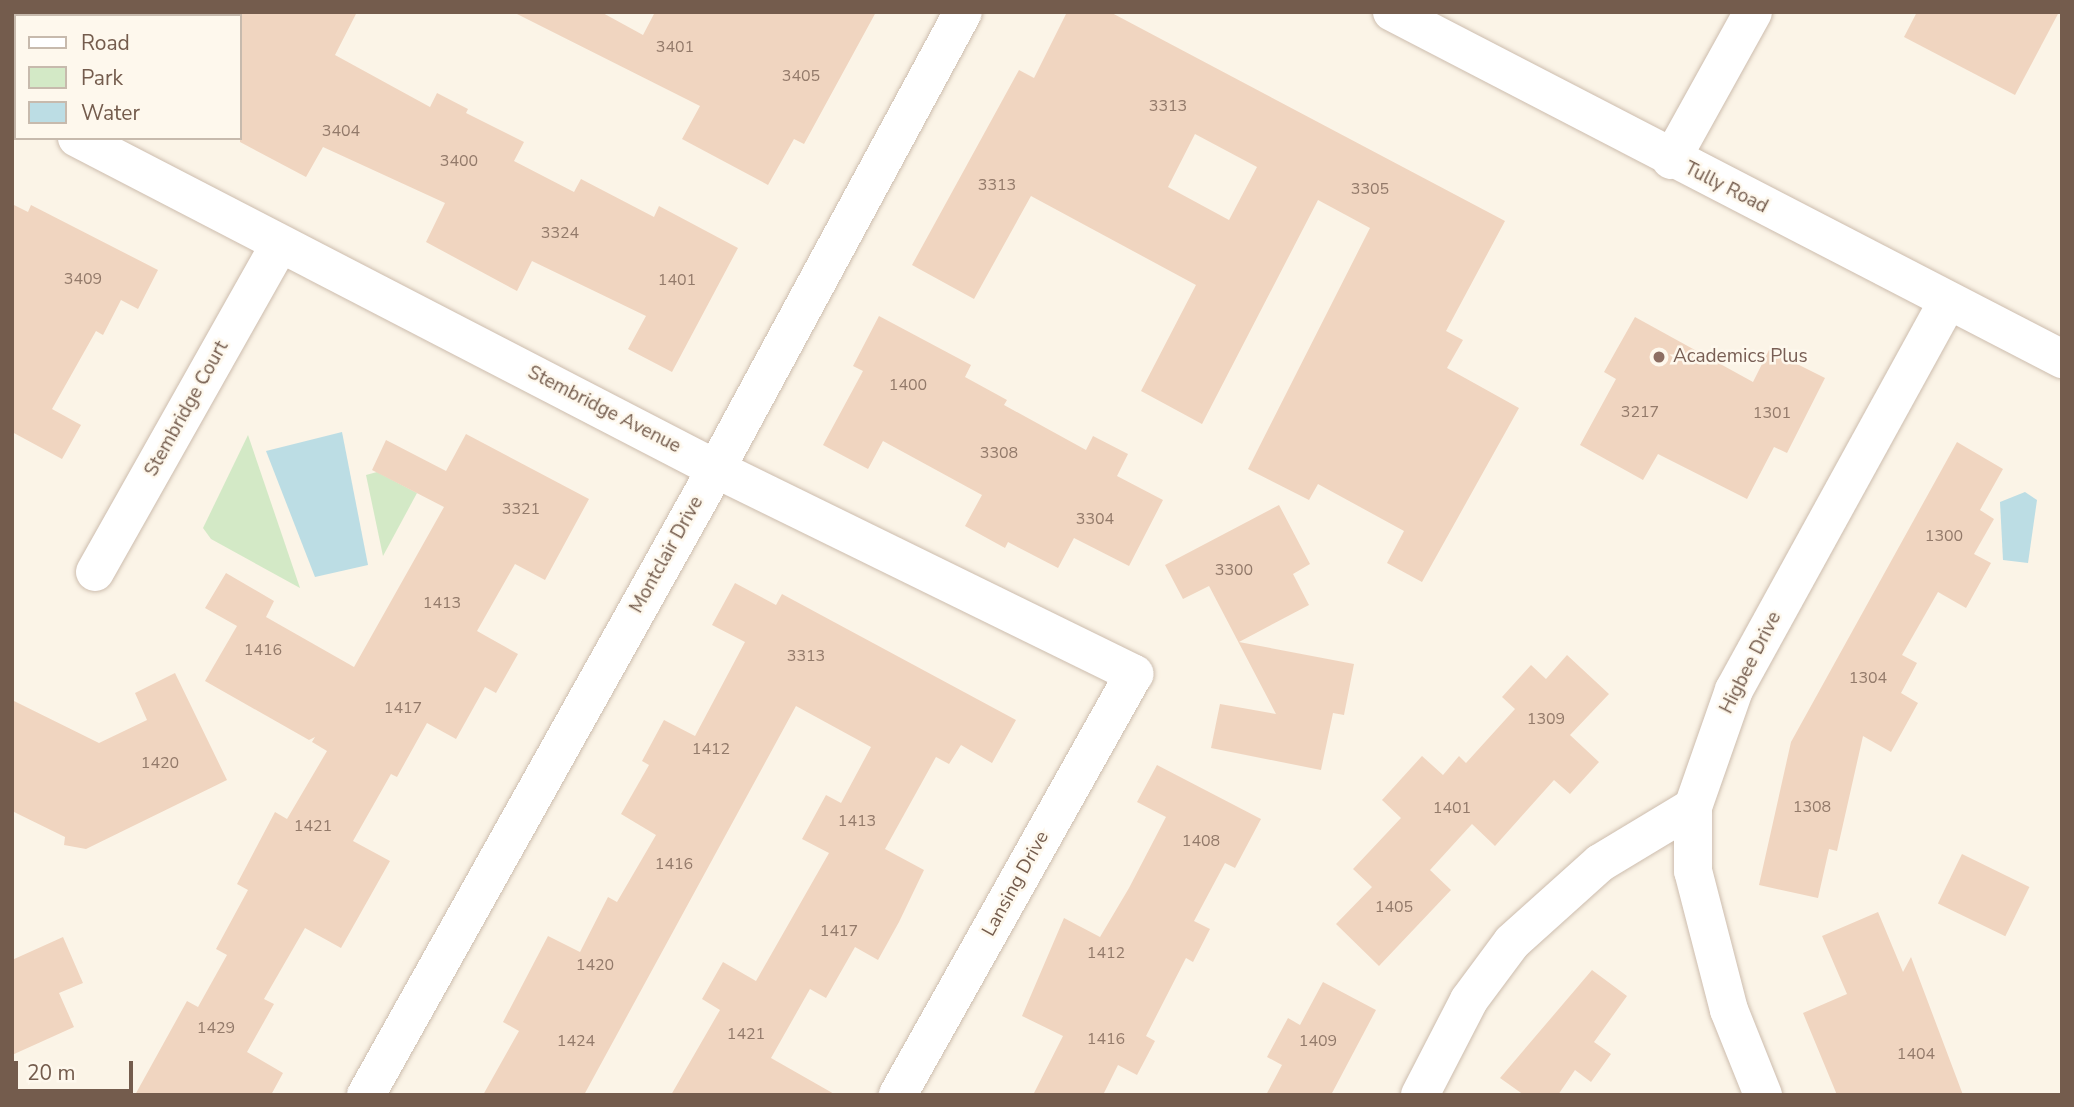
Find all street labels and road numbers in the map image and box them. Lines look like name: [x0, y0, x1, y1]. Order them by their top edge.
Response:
street label: Tully Road: [1680, 157, 1772, 219]
street label: Stembridge Court: [140, 337, 234, 481]
street label: Stembridge Avenue: [524, 362, 684, 458]
street label: Montclair Drive: [626, 493, 708, 617]
street label: Higbee Drive: [1716, 608, 1786, 718]
street label: Lansing Drive: [978, 827, 1054, 941]

